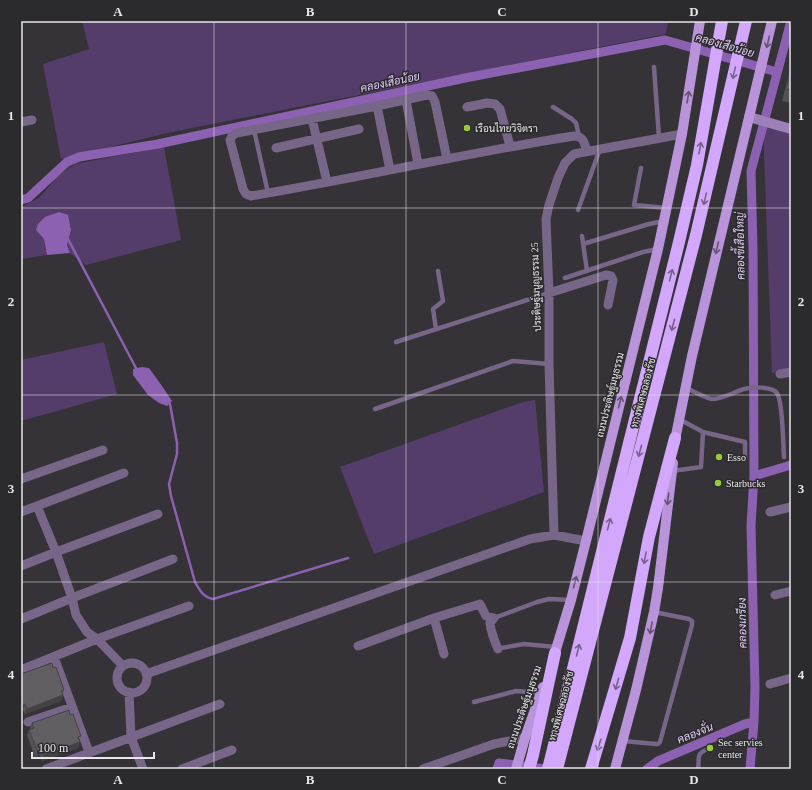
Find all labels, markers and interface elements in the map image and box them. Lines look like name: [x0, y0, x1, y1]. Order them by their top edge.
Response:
text: A: [113, 4, 123, 19]
text: B: [306, 4, 315, 19]
text: C: [497, 4, 507, 19]
text: D: [689, 4, 699, 19]
water label: คลองเสือน้อย: [694, 29, 757, 59]
one-way arrow: [763, 35, 771, 48]
one-way arrow: [730, 66, 738, 79]
water label: คลองเสือน้อย: [359, 68, 422, 94]
one-way arrow: [684, 91, 692, 104]
text: 1: [8, 108, 14, 123]
text: 1: [798, 108, 804, 123]
place label: เรือนไทยวิจิตรา: [475, 122, 538, 134]
marker: เรือนไทยวิจิตรา: [462, 123, 472, 133]
one-way arrow: [696, 142, 704, 155]
one-way arrow: [700, 192, 708, 205]
water label: คลองขี้เสือใหญ่: [728, 211, 748, 280]
one-way arrow: [713, 241, 721, 254]
street label: ประดิษฐ์มนูญธรรม 25: [527, 242, 545, 332]
one-way arrow: [668, 269, 675, 282]
text: 2: [8, 294, 14, 309]
text: 2: [798, 294, 804, 309]
one-way arrow: [668, 318, 676, 331]
street label: ถนนประดิษฐ์มนูธรรม: [592, 351, 628, 439]
street label: ทางพิเศษฉลองรัช: [627, 357, 658, 429]
one-way arrow: [617, 396, 625, 409]
one-way arrow: [636, 444, 643, 457]
marker: Esso: [714, 452, 724, 462]
place label: Esso: [727, 452, 746, 463]
marker: Starbucks: [713, 478, 723, 488]
place label: Starbucks: [726, 478, 766, 489]
text: 3: [8, 481, 15, 496]
text: 3: [798, 481, 805, 496]
one-way arrow: [664, 492, 672, 505]
one-way arrow: [606, 517, 614, 530]
one-way arrow: [641, 551, 649, 564]
one-way arrow: [572, 576, 579, 589]
water label: คลองเกรียง: [734, 597, 748, 649]
one-way arrow: [646, 621, 654, 634]
one-way arrow: [574, 643, 582, 656]
street label: ถนนประดิษฐ์มนูธรรม: [503, 663, 545, 751]
text: 4: [8, 667, 15, 682]
text: 4: [798, 667, 805, 682]
street label: ทางพิเศษฉลองรัช: [545, 670, 576, 742]
one-way arrow: [613, 678, 620, 691]
water label: คลองจั่น: [674, 716, 715, 746]
scale bar: [32, 734, 154, 760]
place label: Sec servies center: [718, 737, 763, 760]
one-way arrow: [594, 738, 602, 750]
text: 100 m: [38, 741, 69, 755]
marker: Sec servies center: [705, 743, 715, 753]
text: A: [113, 772, 123, 787]
text: B: [306, 772, 315, 787]
text: C: [497, 772, 507, 787]
text: D: [689, 772, 699, 787]

